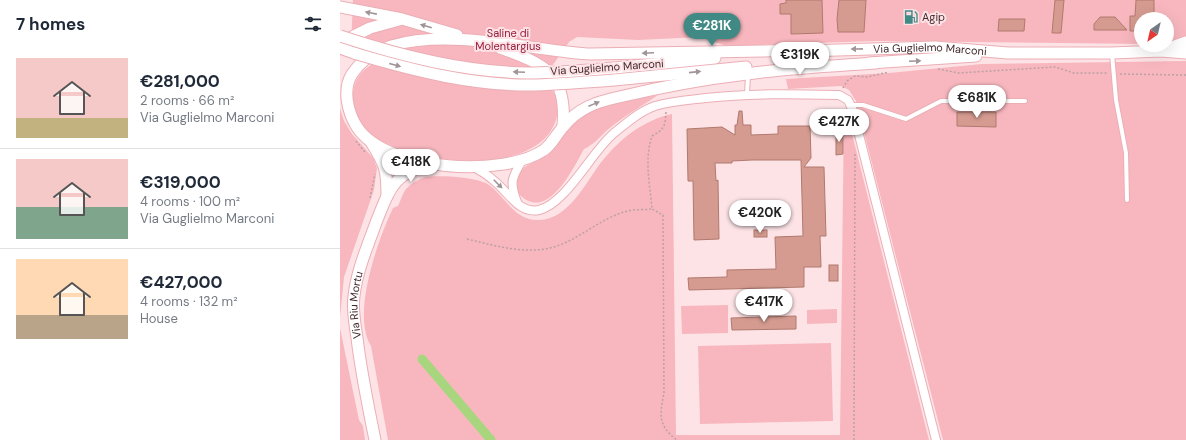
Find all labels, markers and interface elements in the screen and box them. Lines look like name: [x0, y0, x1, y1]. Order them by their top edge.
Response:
fuel station icon: Agip: [903, 9, 919, 25]
one-way arrow: [365, 10, 377, 16]
place label: Agip: [922, 10, 945, 24]
north arrow: [1134, 12, 1174, 52]
map controls: [1134, 12, 1174, 52]
text: 7 homes: [16, 13, 85, 35]
icon: filters: [302, 13, 324, 35]
pin: €281K: [684, 13, 740, 47]
text: €281K: [693, 17, 731, 34]
one-way arrow: [419, 23, 431, 29]
park label: Saline di Molentargius: [475, 26, 541, 53]
street label: Via Guglielmo Marconi: [873, 40, 987, 58]
pin: €319K: [772, 42, 828, 76]
text: €319K: [780, 46, 820, 63]
one-way arrow: [851, 46, 863, 53]
one-way arrow: [641, 50, 654, 56]
street label: Via Guglielmo Marconi: [550, 56, 664, 78]
one-way arrow: [909, 57, 921, 64]
one-way arrow: [389, 62, 401, 68]
one-way arrow: [689, 68, 701, 75]
one-way arrow: [513, 69, 525, 76]
text: €281,000: [140, 70, 220, 92]
icon: home: [48, 74, 96, 122]
pin: €681K: [949, 85, 1005, 119]
text: €681K: [957, 89, 997, 106]
text: 2 rooms · 66 m²: [140, 92, 234, 109]
one-way arrow: [588, 100, 600, 106]
text: Via Guglielmo Marconi: [140, 109, 274, 126]
pin: €427K: [811, 109, 867, 143]
text: €427K: [818, 113, 860, 130]
pin: €418K: [383, 149, 439, 183]
text: €418K: [391, 153, 431, 170]
text: €319,000: [140, 171, 221, 193]
icon: home: [48, 175, 96, 223]
one-way arrow: [493, 179, 503, 189]
text: 4 rooms · 100 m²: [140, 193, 240, 210]
pin: €420K: [732, 200, 788, 234]
text: €420K: [738, 204, 782, 221]
text: Via Guglielmo Marconi: [140, 210, 274, 227]
street label: Via Riu Mortu: [346, 270, 366, 340]
text: €427,000: [140, 271, 223, 293]
icon: home: [48, 275, 96, 323]
pin: €417K: [736, 289, 792, 323]
text: 4 rooms · 132 m²: [140, 293, 238, 310]
text: €417K: [745, 293, 783, 310]
text: House: [140, 310, 178, 327]

